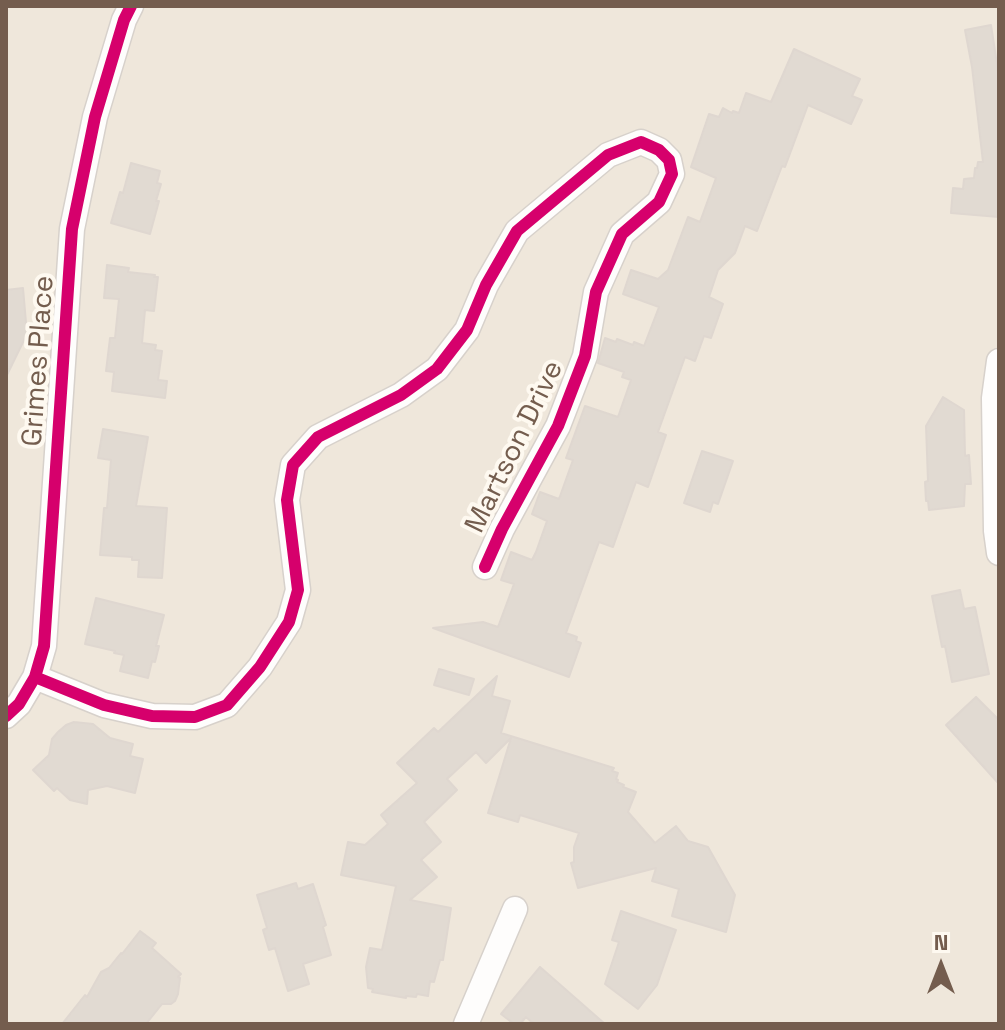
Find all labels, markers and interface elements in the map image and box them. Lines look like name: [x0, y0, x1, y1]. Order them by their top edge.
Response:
street label: Grimes Place: [16, 274, 62, 448]
street label: Martson Drive: [459, 355, 571, 539]
north arrow: [901, 926, 981, 1006]
text: N: [934, 928, 948, 956]

